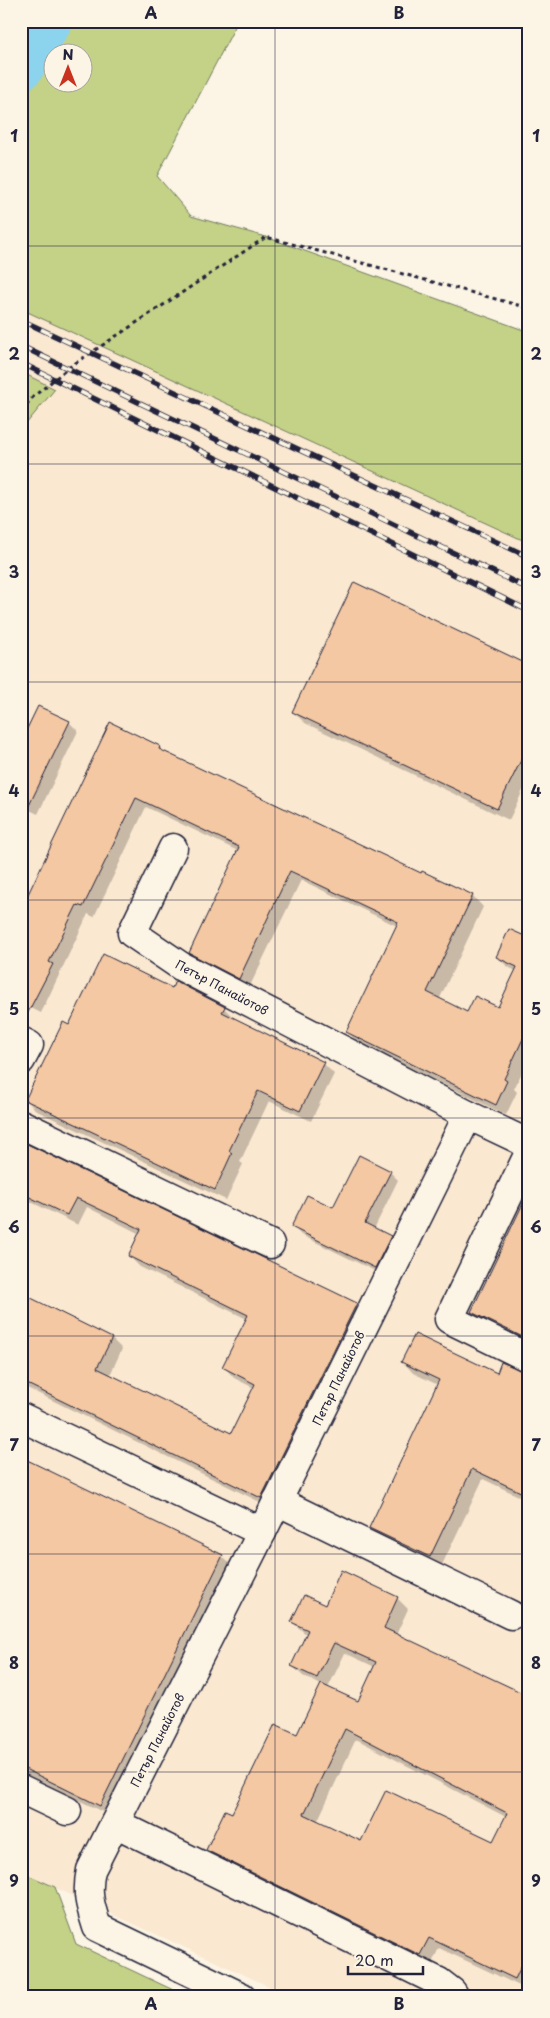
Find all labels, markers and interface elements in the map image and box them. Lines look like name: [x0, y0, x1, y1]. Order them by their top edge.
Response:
text: A: [145, 0, 158, 24]
text: B: [394, 0, 405, 24]
north arrow: [42, 42, 92, 92]
text: N: [62, 44, 74, 65]
text: 1: [10, 123, 18, 147]
text: 1: [532, 123, 540, 147]
text: 2: [8, 341, 20, 365]
text: 2: [530, 341, 542, 365]
text: 3: [9, 559, 19, 583]
text: 3: [531, 559, 541, 583]
text: 4: [9, 778, 20, 802]
text: 4: [531, 778, 542, 802]
street label: Петър Панайотов: [172, 955, 272, 1019]
text: 5: [9, 996, 19, 1020]
text: 5: [531, 996, 541, 1020]
text: 6: [8, 1214, 20, 1238]
text: 6: [530, 1214, 542, 1238]
street label: Петър Панайотов: [307, 1328, 369, 1428]
text: 7: [9, 1432, 19, 1456]
text: 7: [531, 1432, 541, 1456]
text: 8: [9, 1650, 19, 1674]
text: 8: [531, 1650, 541, 1674]
street label: Петър Панайотов: [126, 1690, 188, 1790]
text: 9: [9, 1868, 19, 1892]
text: 9: [531, 1868, 541, 1892]
scale bar: [348, 1943, 422, 1975]
text: 20 m: [355, 1948, 394, 1971]
text: A: [145, 1991, 158, 2015]
text: B: [394, 1991, 405, 2015]

